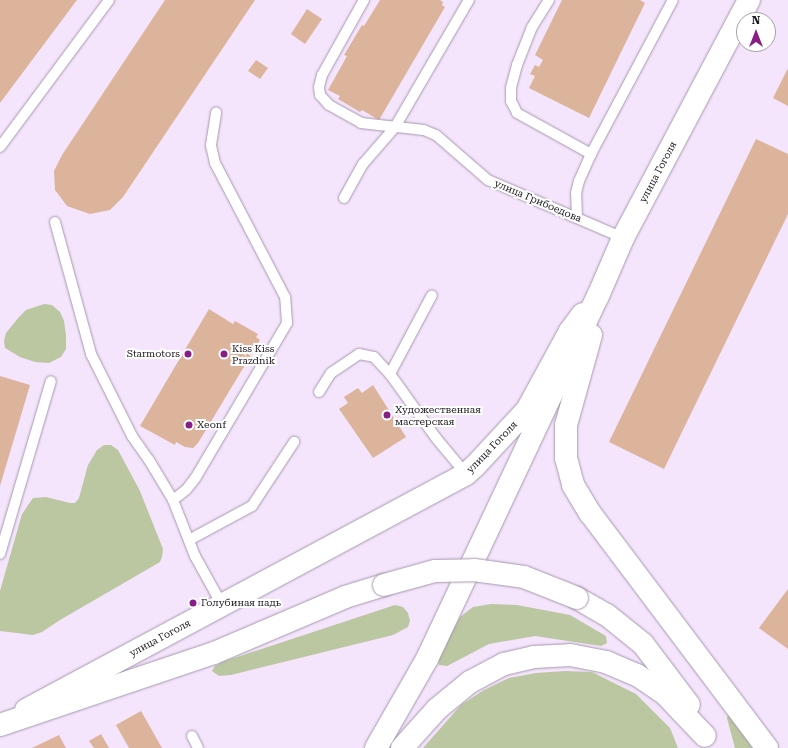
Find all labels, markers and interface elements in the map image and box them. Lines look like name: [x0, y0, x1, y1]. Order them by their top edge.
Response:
north arrow: [736, 12, 776, 52]
text: N: [752, 14, 760, 27]
street label: улица Гоголя: [637, 139, 679, 205]
street label: улица Грибоедова: [493, 177, 583, 225]
place label: Kiss Kiss Prazdnik: [232, 342, 275, 366]
place label: Starmotors: [127, 348, 180, 360]
marker: Starmotors: [183, 349, 193, 359]
marker: Kiss Kiss Prazdnik: [219, 349, 229, 359]
place label: Художественная мастерская: [395, 403, 481, 426]
marker: Художественная мастерская: [382, 410, 392, 420]
place label: Xeonf: [197, 419, 226, 431]
street label: улица Гоголя: [464, 419, 520, 475]
marker: Xeonf: [184, 420, 194, 430]
place label: Голубиная падь: [201, 597, 281, 609]
marker: Голубиная падь: [188, 598, 198, 608]
street label: улица Гоголя: [127, 617, 193, 659]

